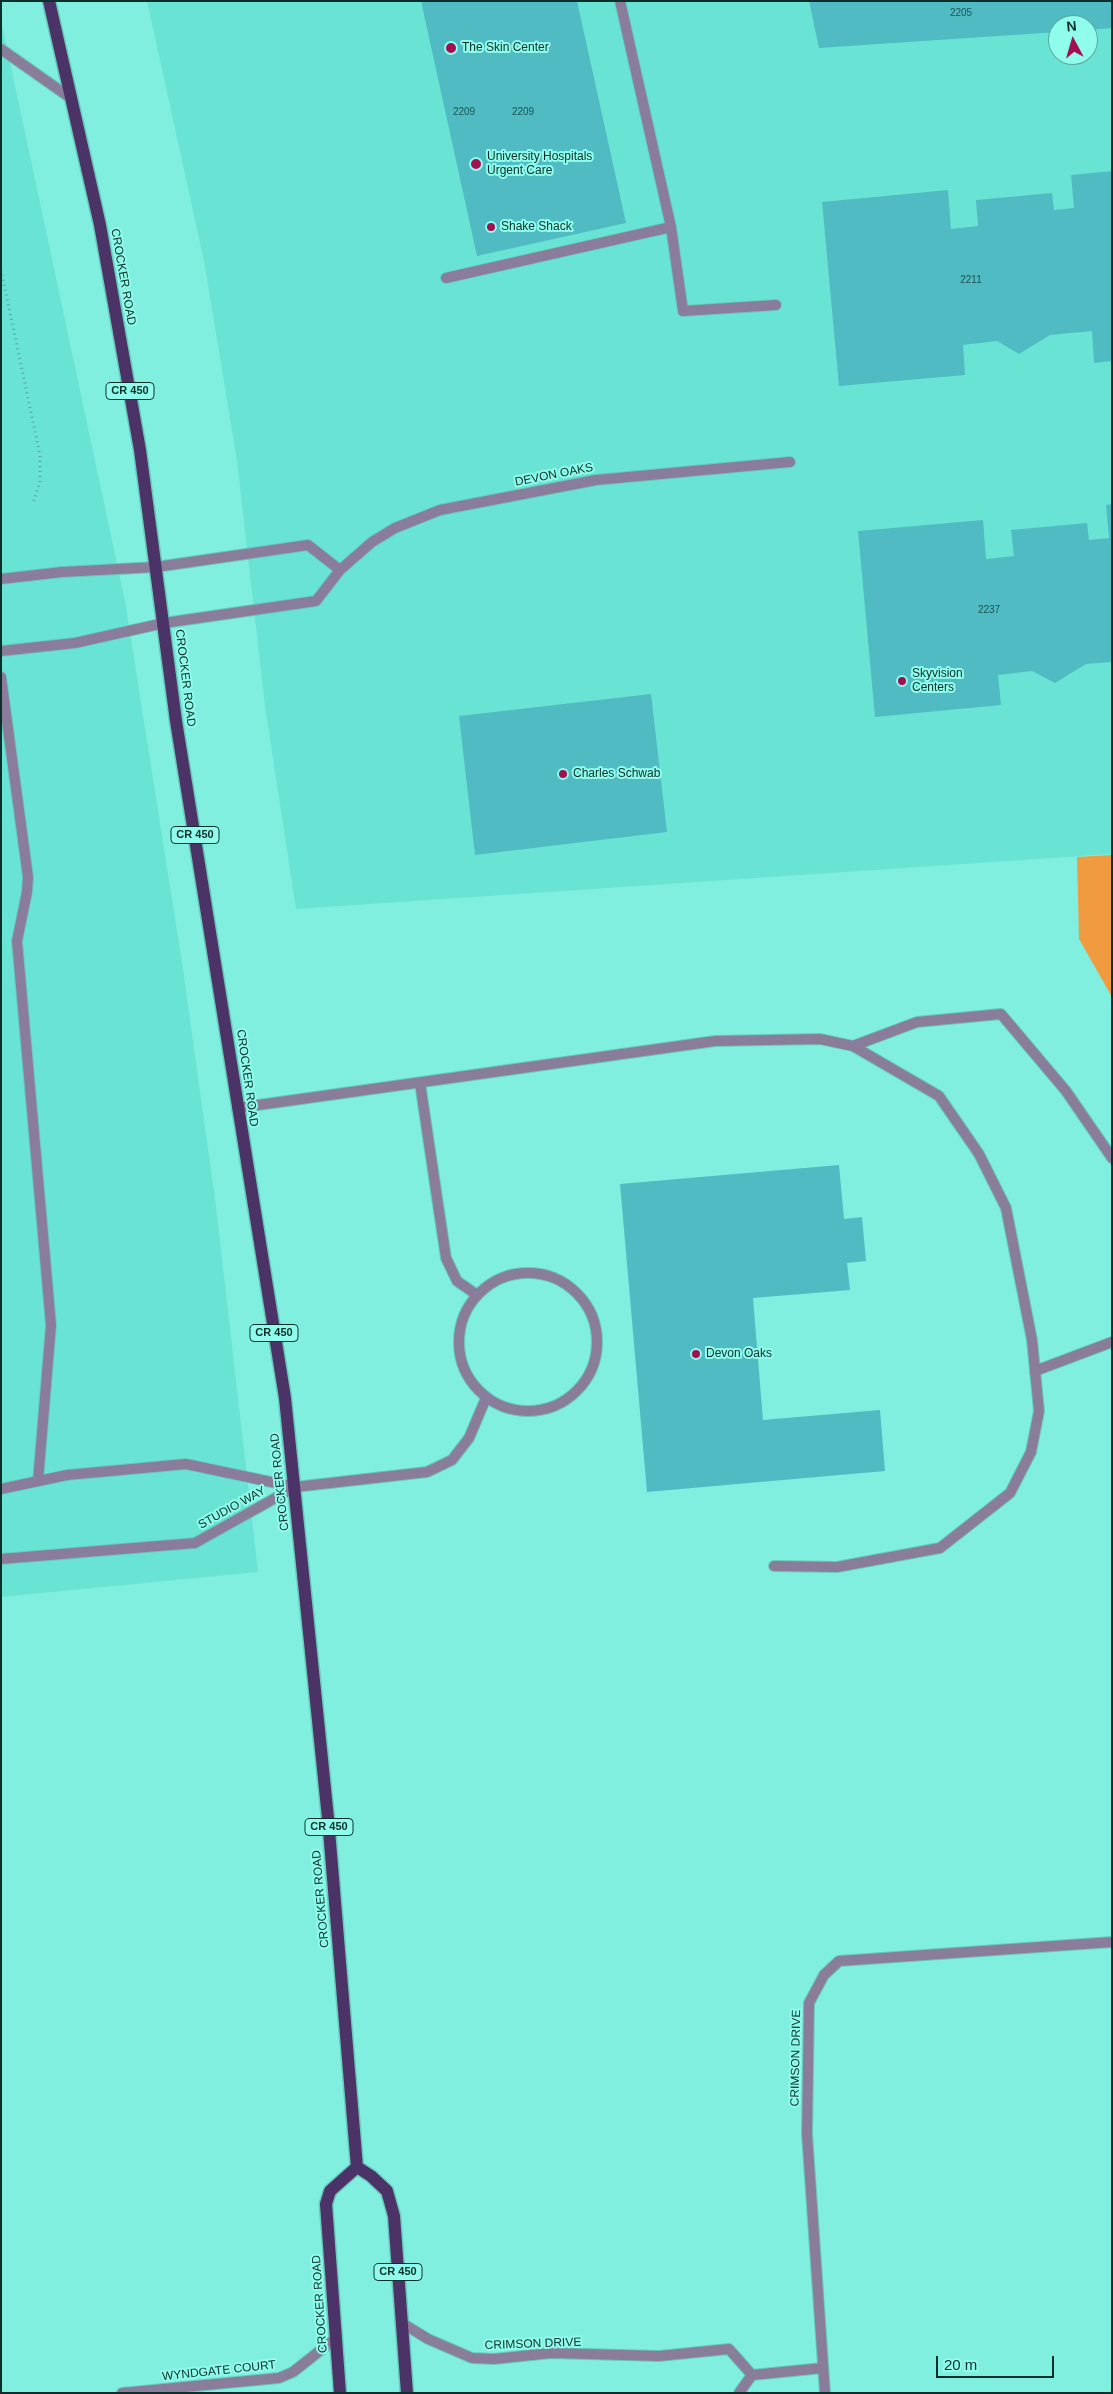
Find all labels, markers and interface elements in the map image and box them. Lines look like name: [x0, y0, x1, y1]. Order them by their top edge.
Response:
house number: 2205: [950, 7, 972, 19]
north arrow: [1048, 15, 1098, 65]
text: N: [1066, 18, 1077, 35]
marker: The Skin Center: [444, 41, 458, 55]
place label: The Skin Center: [462, 41, 549, 55]
house number: 2209: [453, 106, 475, 118]
house number: 2209: [512, 106, 534, 118]
place label: University Hospitals Urgent Care: [487, 150, 592, 178]
marker: University Hospitals Urgent Care: [469, 157, 483, 171]
place label: Shake Shack: [501, 220, 572, 234]
marker: Shake Shack: [485, 221, 497, 233]
street label: CROCKER ROAD: [107, 227, 139, 327]
house number: 2211: [960, 274, 982, 286]
road number: CR 450: [106, 382, 154, 400]
street label: DEVON OAKS: [514, 460, 594, 490]
house number: 2237: [978, 604, 1000, 616]
street label: CROCKER ROAD: [172, 628, 198, 728]
place label: Skyvision Centers: [912, 667, 963, 695]
marker: Skyvision Centers: [896, 675, 908, 687]
place label: Charles Schwab: [573, 767, 660, 781]
marker: Charles Schwab: [557, 768, 569, 780]
road number: CR 450: [171, 826, 219, 844]
street label: CROCKER ROAD: [233, 1028, 261, 1128]
road number: CR 450: [250, 1325, 298, 1342]
place label: Devon Oaks: [706, 1347, 772, 1361]
marker: Devon Oaks: [690, 1348, 702, 1360]
street label: CROCKER ROAD: [268, 1433, 292, 1531]
street label: STUDIO WAY: [196, 1484, 268, 1532]
road number: CR 450: [305, 1818, 353, 1835]
street label: CROCKER ROAD: [310, 1850, 332, 1948]
street label: CRIMSON DRIVE: [788, 2010, 804, 2106]
street label: CROCKER ROAD: [309, 2255, 331, 2353]
road number: CR 450: [374, 2264, 422, 2280]
street label: CRIMSON DRIVE: [484, 2335, 582, 2353]
scale bar: [938, 2346, 1056, 2378]
text: 20 m: [944, 2356, 977, 2373]
street label: WYNDGATE COURT: [161, 2358, 277, 2384]

